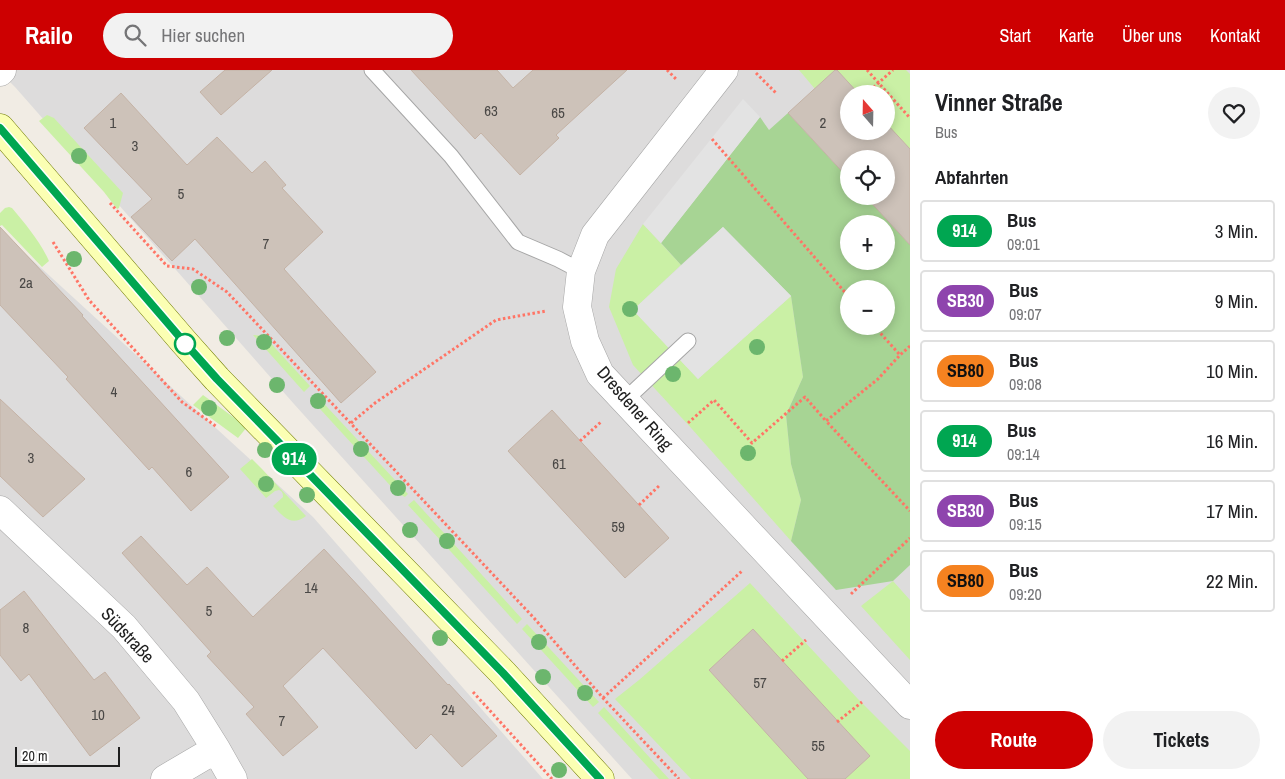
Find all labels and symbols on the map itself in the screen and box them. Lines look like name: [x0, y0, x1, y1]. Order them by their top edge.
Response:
north arrow: [840, 85, 895, 140]
house number: 63: [484, 100, 498, 121]
house number: 65: [551, 102, 565, 123]
house number: 1: [110, 112, 117, 133]
house number: 2: [820, 112, 827, 133]
house number: 3: [132, 135, 139, 156]
house number: 5: [178, 183, 185, 204]
house number: 7: [263, 233, 270, 254]
house number: 2a: [19, 272, 33, 293]
unlabelled marker: [174, 333, 196, 355]
street label: Dresdener Ring: [591, 360, 679, 456]
house number: 4: [111, 381, 118, 402]
line badge: 914: [265, 443, 323, 475]
house number: 3: [28, 447, 35, 468]
house number: 61: [552, 453, 566, 474]
house number: 6: [186, 461, 193, 482]
house number: 59: [611, 516, 625, 537]
house number: 14: [304, 577, 318, 598]
house number: 5: [206, 600, 213, 621]
street label: Südstraße: [96, 602, 160, 668]
house number: 8: [23, 617, 30, 638]
house number: 57: [753, 672, 767, 693]
house number: 24: [441, 699, 455, 720]
house number: 10: [91, 704, 105, 725]
house number: 7: [279, 710, 286, 731]
house number: 55: [811, 735, 825, 756]
scale bar: [15, 744, 120, 767]

